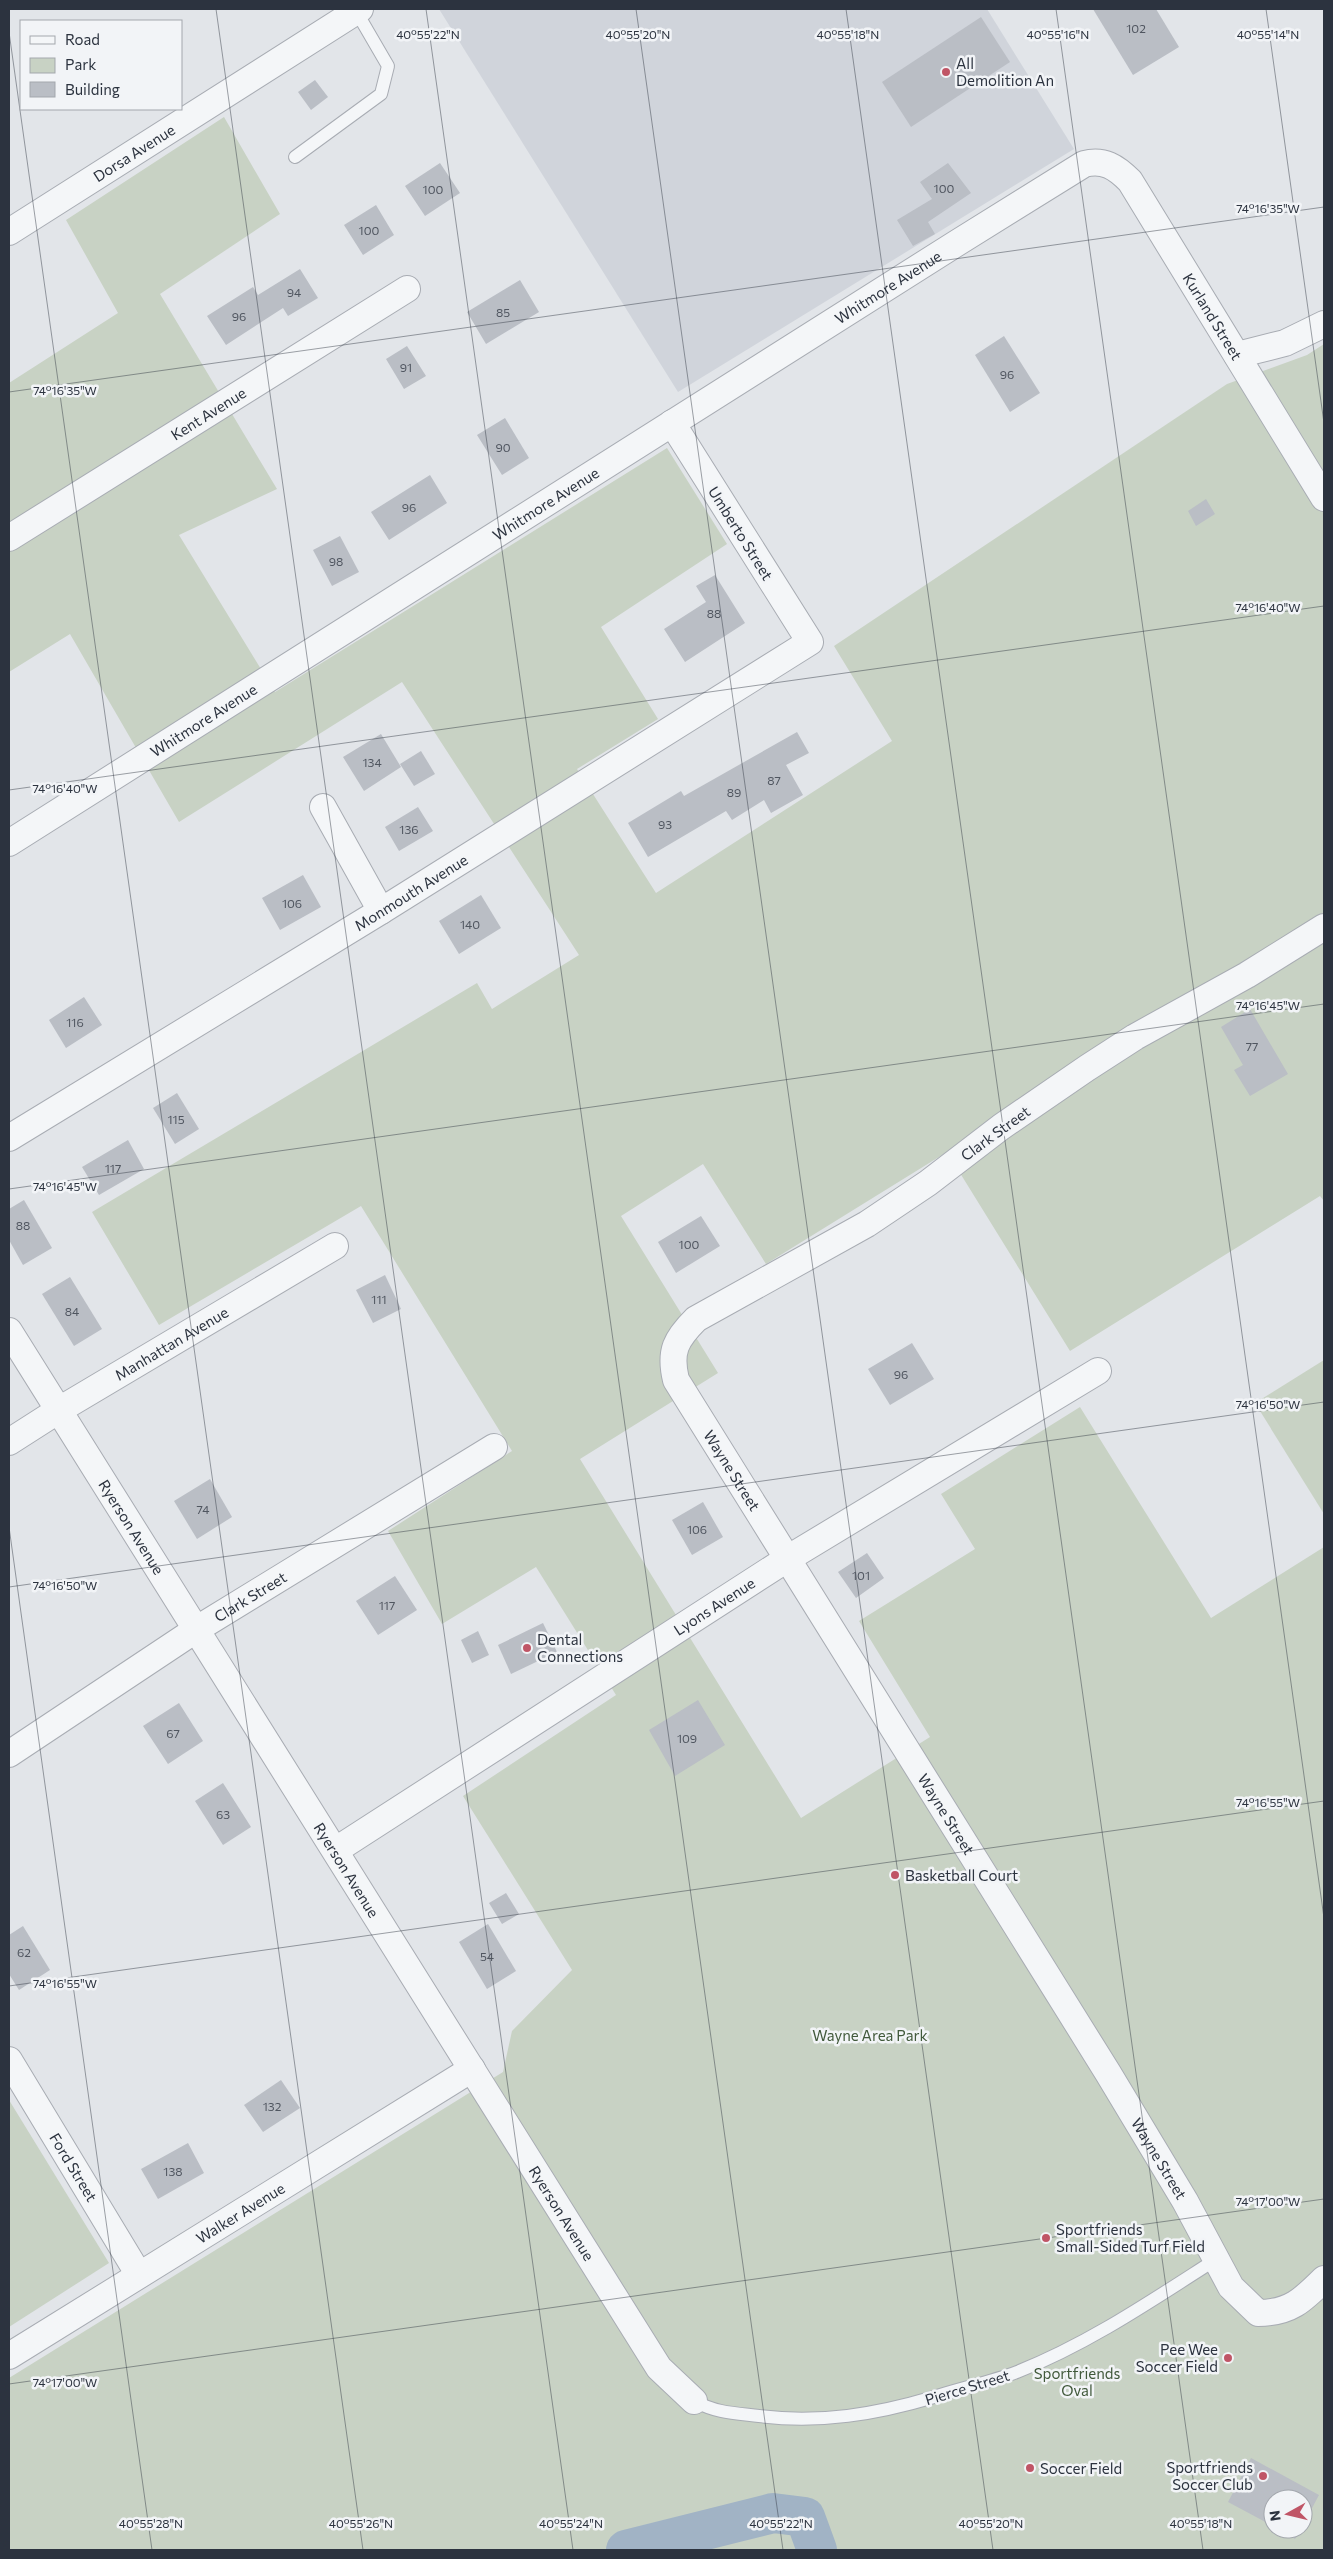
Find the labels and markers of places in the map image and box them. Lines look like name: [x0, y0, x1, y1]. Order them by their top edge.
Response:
place label: All Demolition An: [956, 54, 1054, 89]
marker: All Demolition An: [940, 66, 952, 78]
place label: Dental Connections: [537, 1630, 623, 1665]
marker: Dental Connections: [521, 1642, 533, 1654]
place label: Basketball Court: [905, 1866, 1018, 1884]
marker: Basketball Court: [889, 1869, 901, 1881]
place label: Sportfriends Small-Sided Turf Field: [1056, 2220, 1205, 2255]
marker: Sportfriends Small-Sided Turf Field: [1040, 2232, 1052, 2244]
place label: Pee Wee Soccer Field: [1136, 2340, 1218, 2375]
marker: Pee Wee Soccer Field: [1222, 2352, 1234, 2364]
place label: Sportfriends Soccer Club: [1166, 2458, 1253, 2493]
place label: Soccer Field: [1040, 2459, 1122, 2477]
marker: Soccer Field: [1024, 2462, 1036, 2474]
marker: Sportfriends Soccer Club: [1257, 2470, 1269, 2482]

